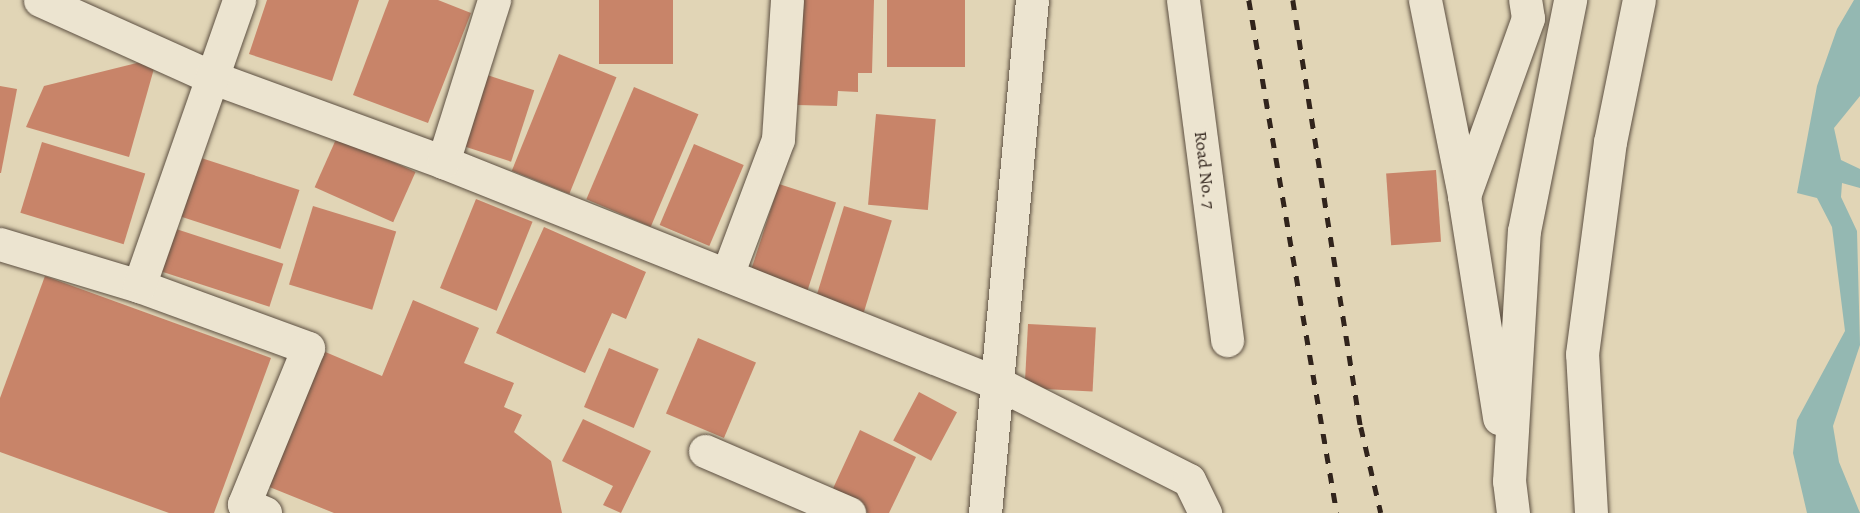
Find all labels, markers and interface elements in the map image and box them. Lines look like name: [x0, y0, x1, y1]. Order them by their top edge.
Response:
street label: Road No. 7: [1189, 130, 1221, 210]

